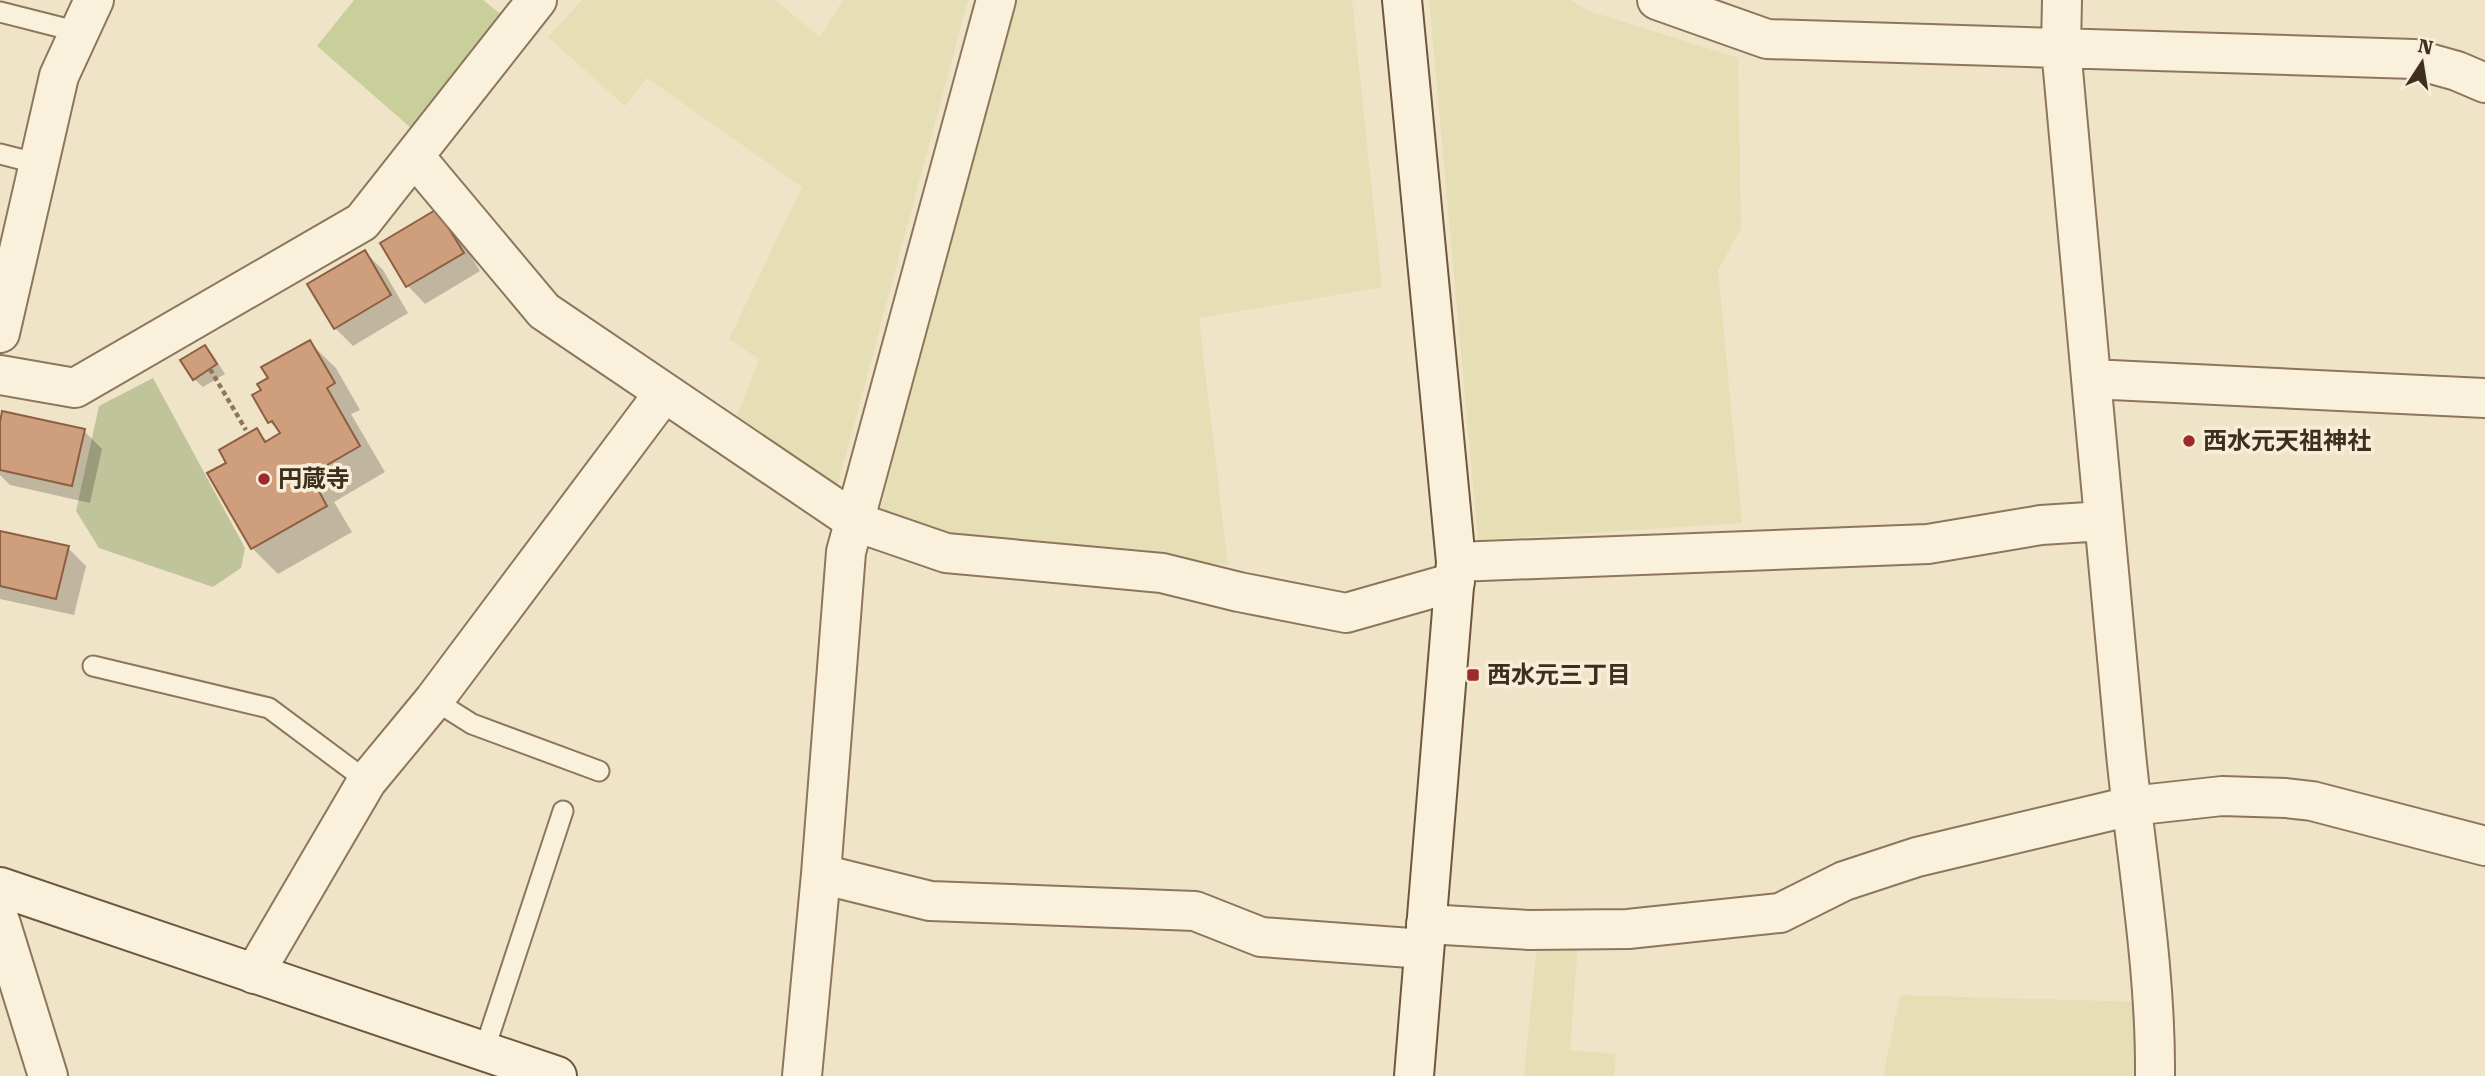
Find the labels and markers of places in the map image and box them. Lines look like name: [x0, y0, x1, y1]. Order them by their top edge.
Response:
place label: 西水元天祖神社: [2203, 427, 2371, 455]
marker: 西水元天祖神社: [2181, 433, 2197, 449]
place label: 円蔵寺: [278, 465, 350, 493]
marker: 円蔵寺: [256, 471, 272, 487]
place label: 西水元三丁目: [1487, 661, 1631, 689]
marker: 西水元三丁目: [1465, 667, 1481, 683]

